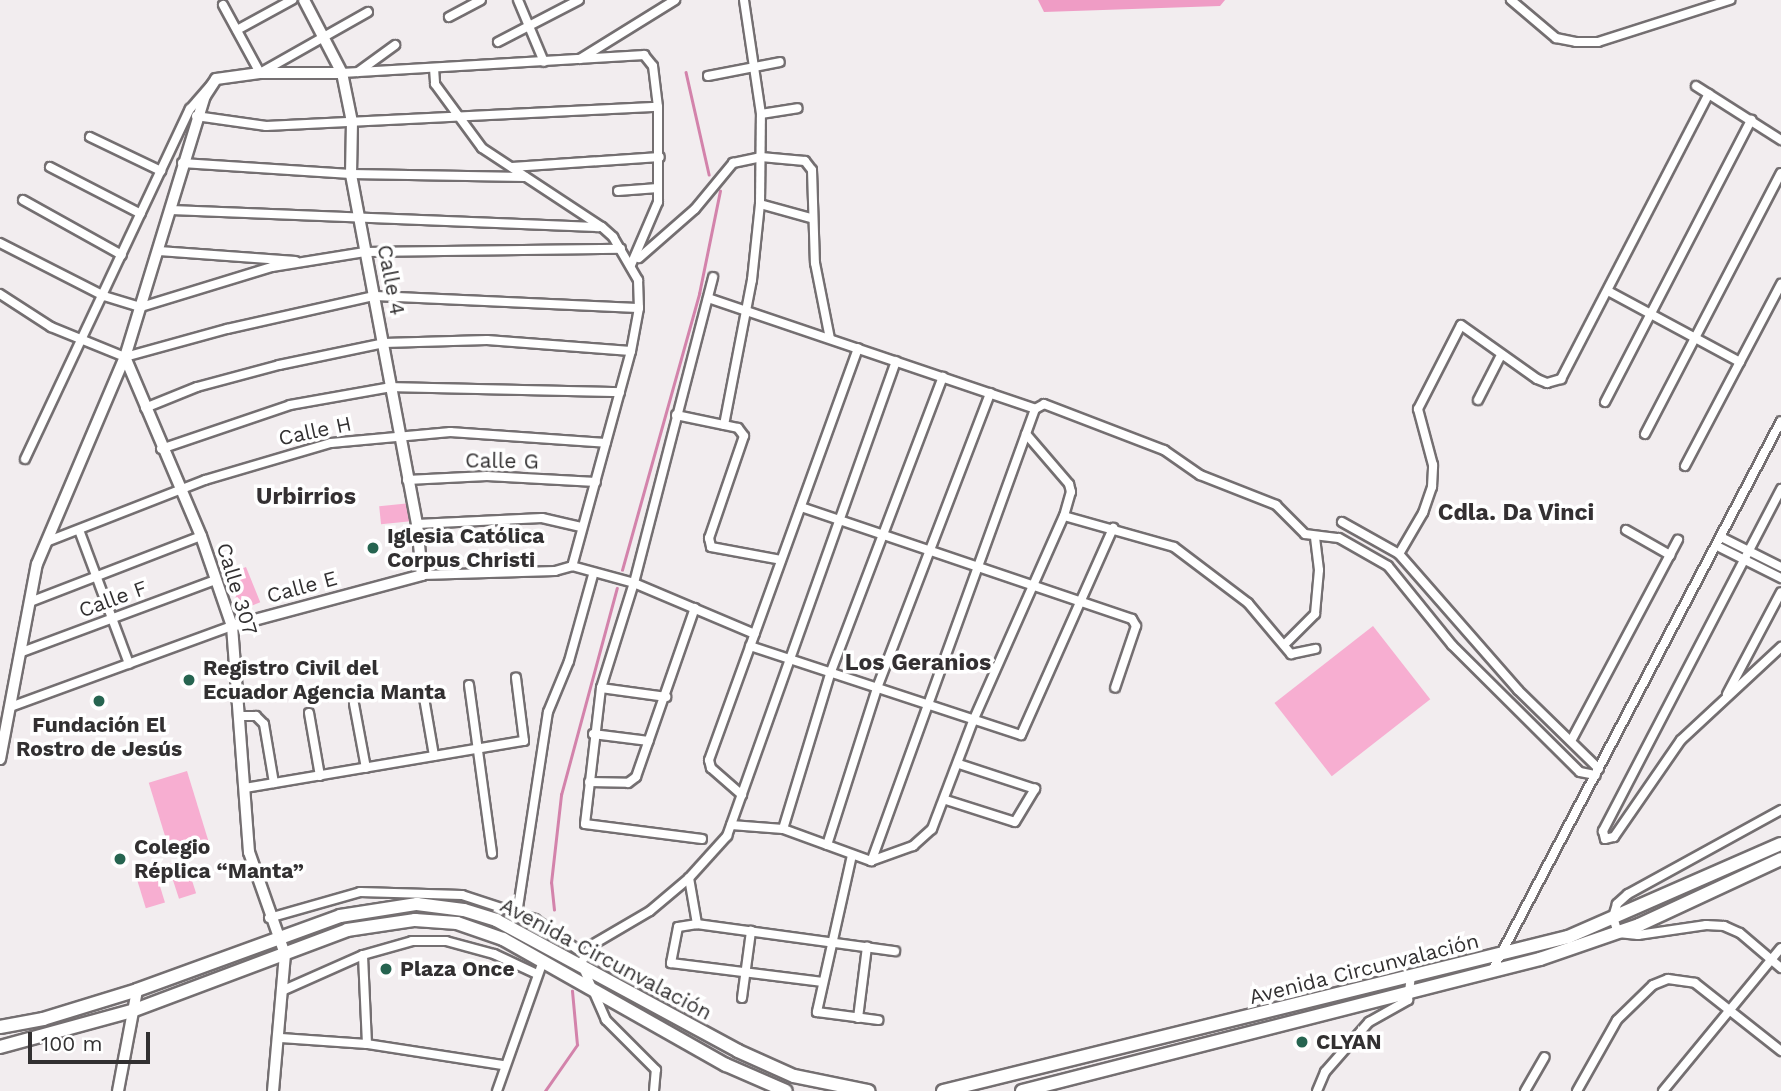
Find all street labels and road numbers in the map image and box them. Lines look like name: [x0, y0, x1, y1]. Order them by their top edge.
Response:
street label: Calle 4: [372, 243, 410, 317]
street label: Calle H: [276, 411, 354, 451]
street label: Calle G: [465, 448, 539, 474]
street label: Calle 307: [211, 540, 263, 638]
street label: Calle E: [264, 566, 340, 608]
street label: Calle F: [75, 575, 151, 623]
street label: Avenida Circunvalación: [496, 892, 716, 1026]
street label: Avenida Circunvalación: [1246, 928, 1482, 1010]

